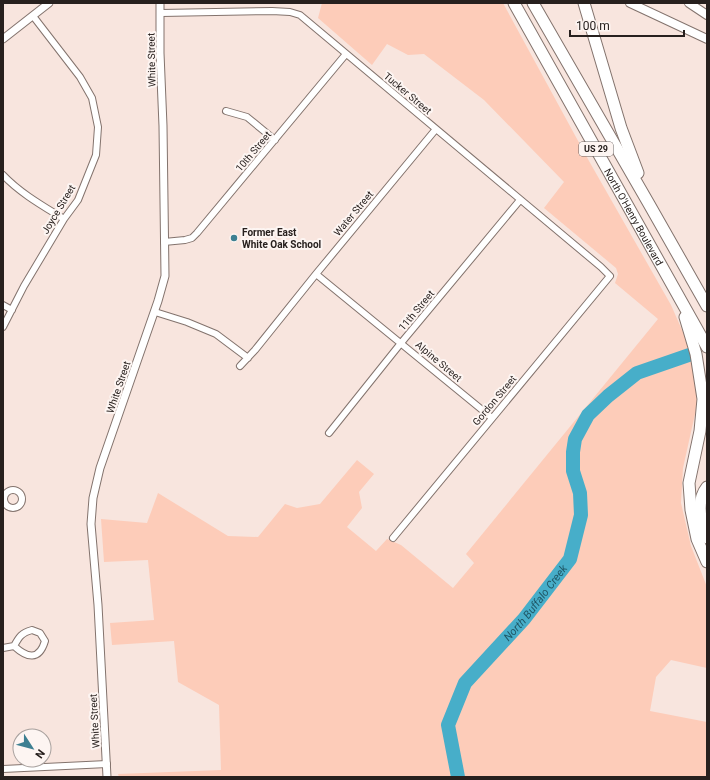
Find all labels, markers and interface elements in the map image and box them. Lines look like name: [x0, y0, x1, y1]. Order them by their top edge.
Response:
scale bar: [570, 12, 684, 38]
text: 100 m: [576, 19, 610, 33]
street label: White Street: [146, 33, 157, 87]
street label: Tucker Street: [382, 70, 434, 116]
street label: 10th Street: [233, 129, 273, 174]
road number: US 29: [579, 142, 613, 156]
street label: North O'Henry Boulevard: [602, 167, 665, 267]
street label: Joyce Street: [39, 183, 77, 236]
street label: Water Street: [331, 189, 375, 238]
place label: Former East White Oak School: [242, 227, 322, 250]
marker: Former East White Oak School: [229, 233, 239, 243]
street label: 11th Street: [396, 288, 436, 333]
street label: Alpine Street: [413, 339, 464, 384]
street label: White Street: [104, 360, 133, 415]
street label: Gordon Street: [470, 373, 518, 427]
water label: North Buffalo Creek: [501, 562, 571, 644]
street label: White Street: [88, 694, 101, 748]
north arrow: [12, 728, 52, 768]
text: N: [32, 747, 47, 761]

